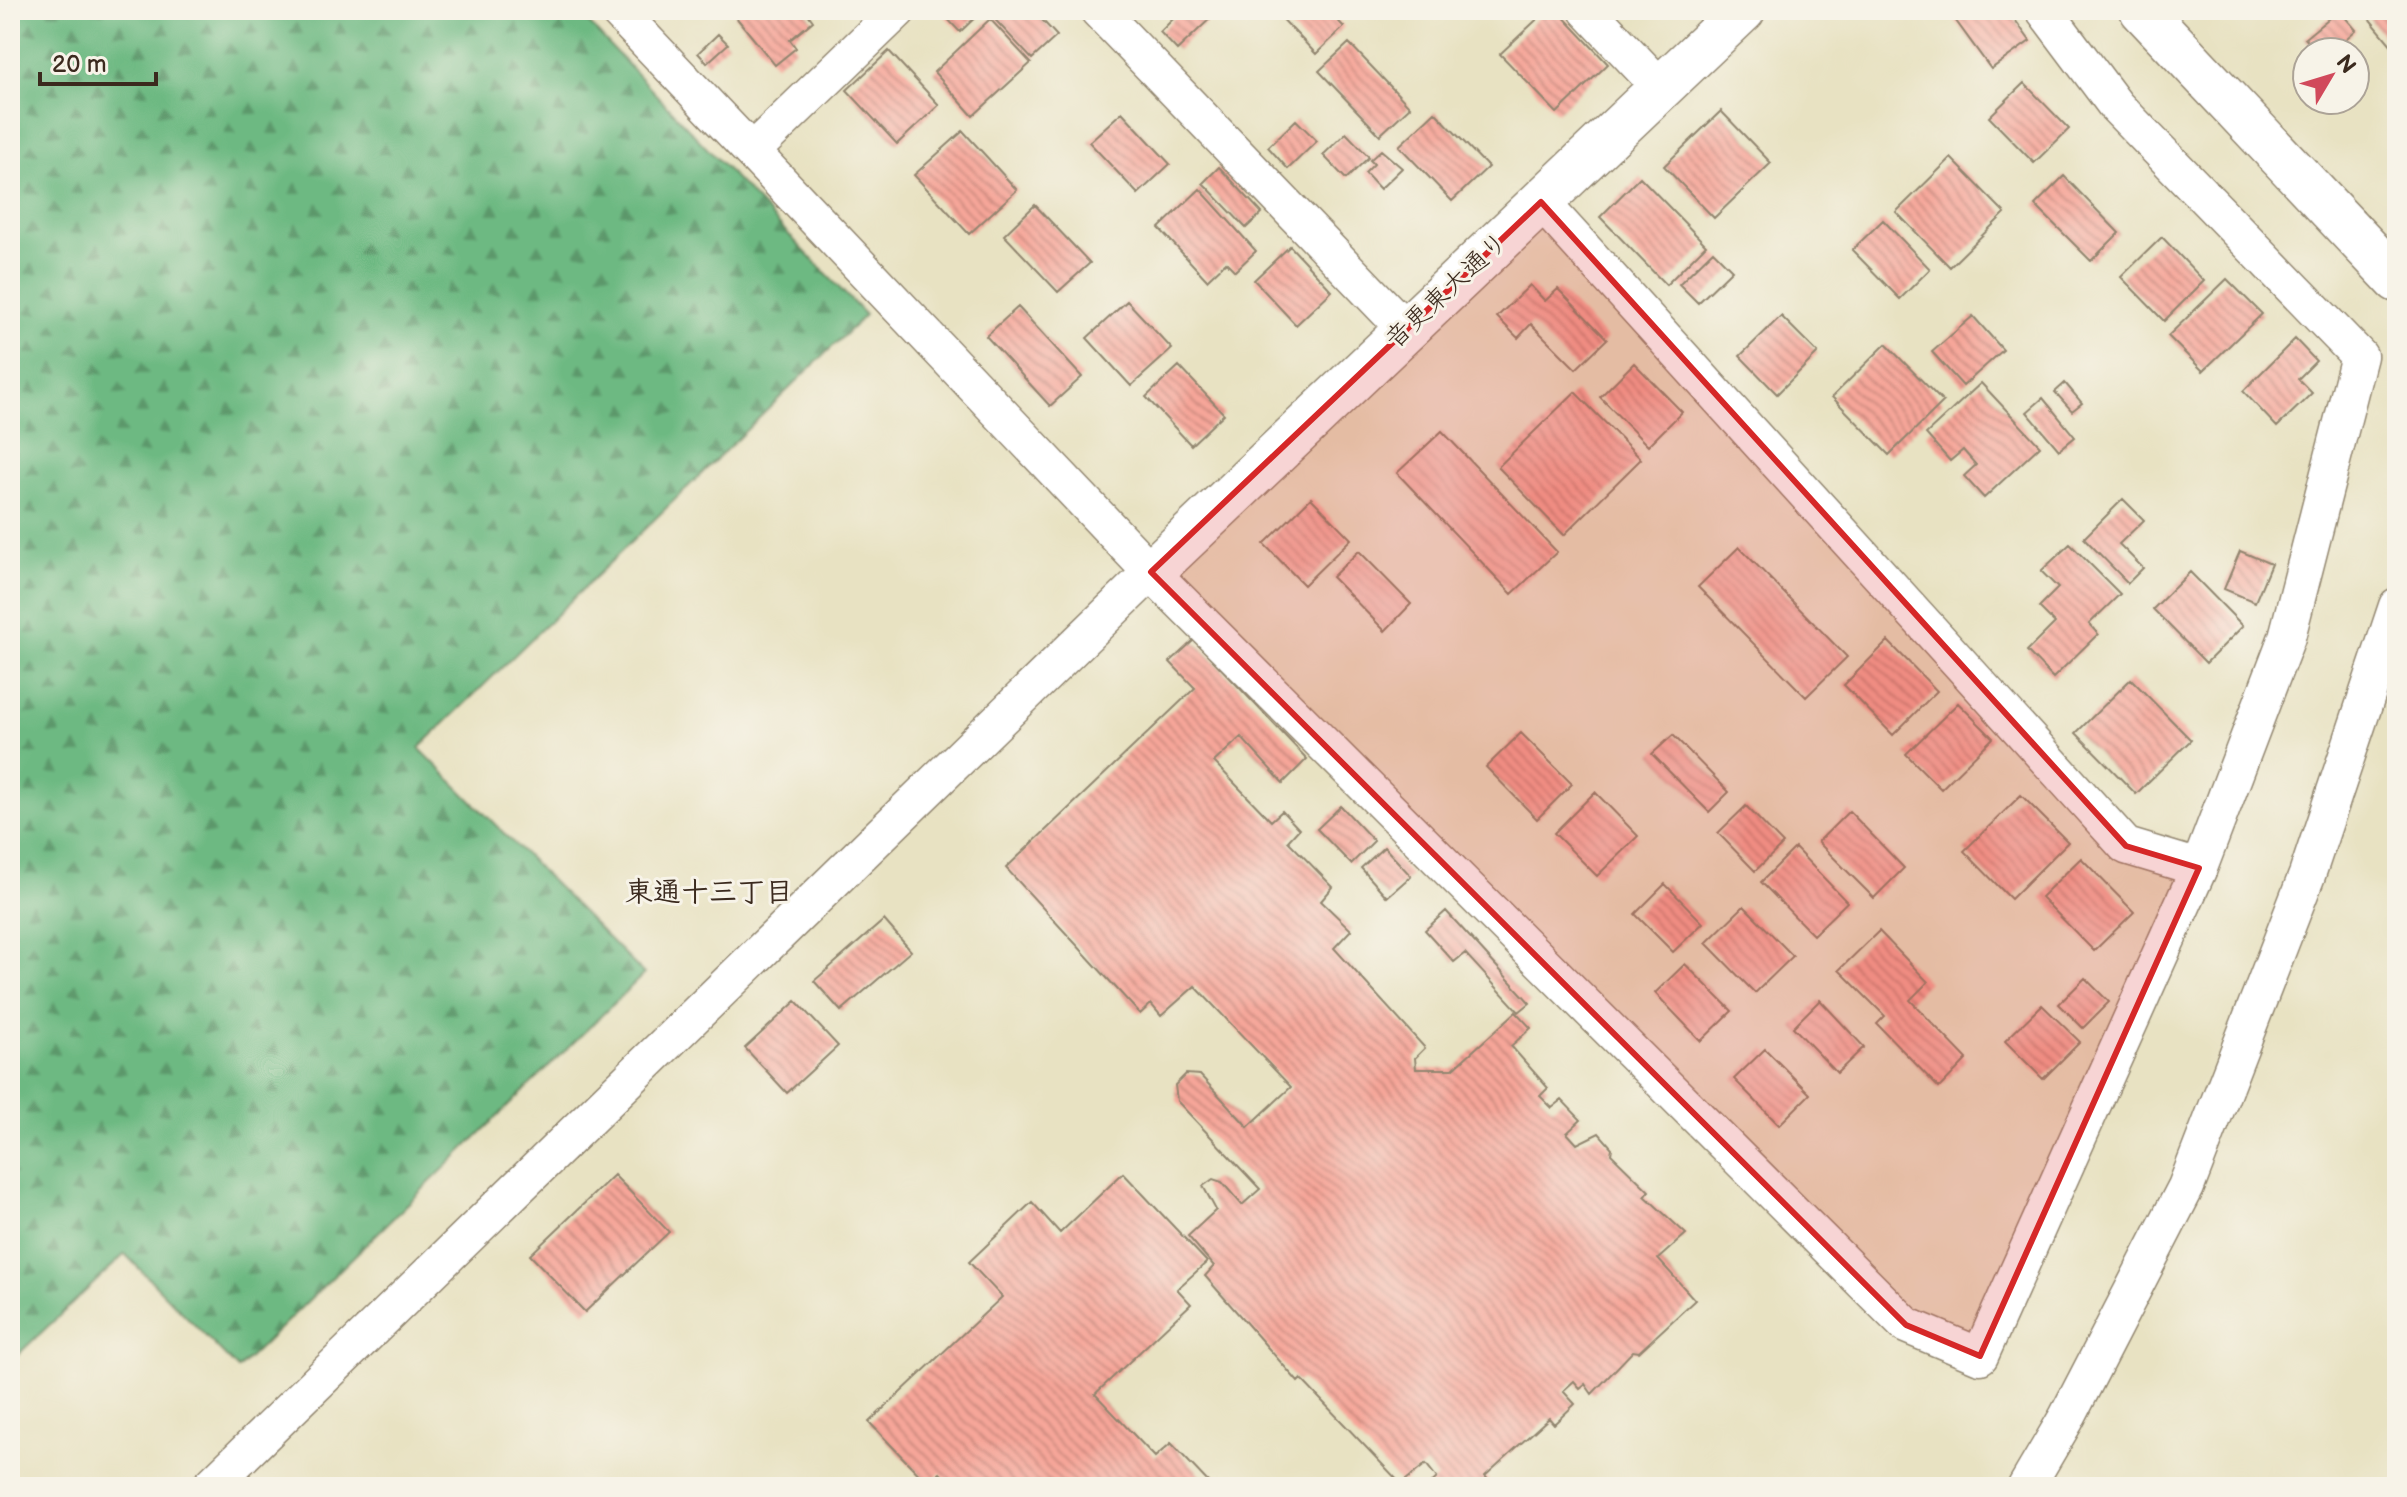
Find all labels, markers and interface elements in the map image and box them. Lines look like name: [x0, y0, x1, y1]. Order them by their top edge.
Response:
scale bar: [40, 36, 156, 86]
north arrow: [2291, 36, 2371, 116]
text: 20 m: [52, 50, 107, 79]
text: N: [2330, 50, 2361, 79]
street label: 音更東大通り: [1379, 226, 1515, 356]
district label: 東通十三丁目: [625, 876, 793, 909]

